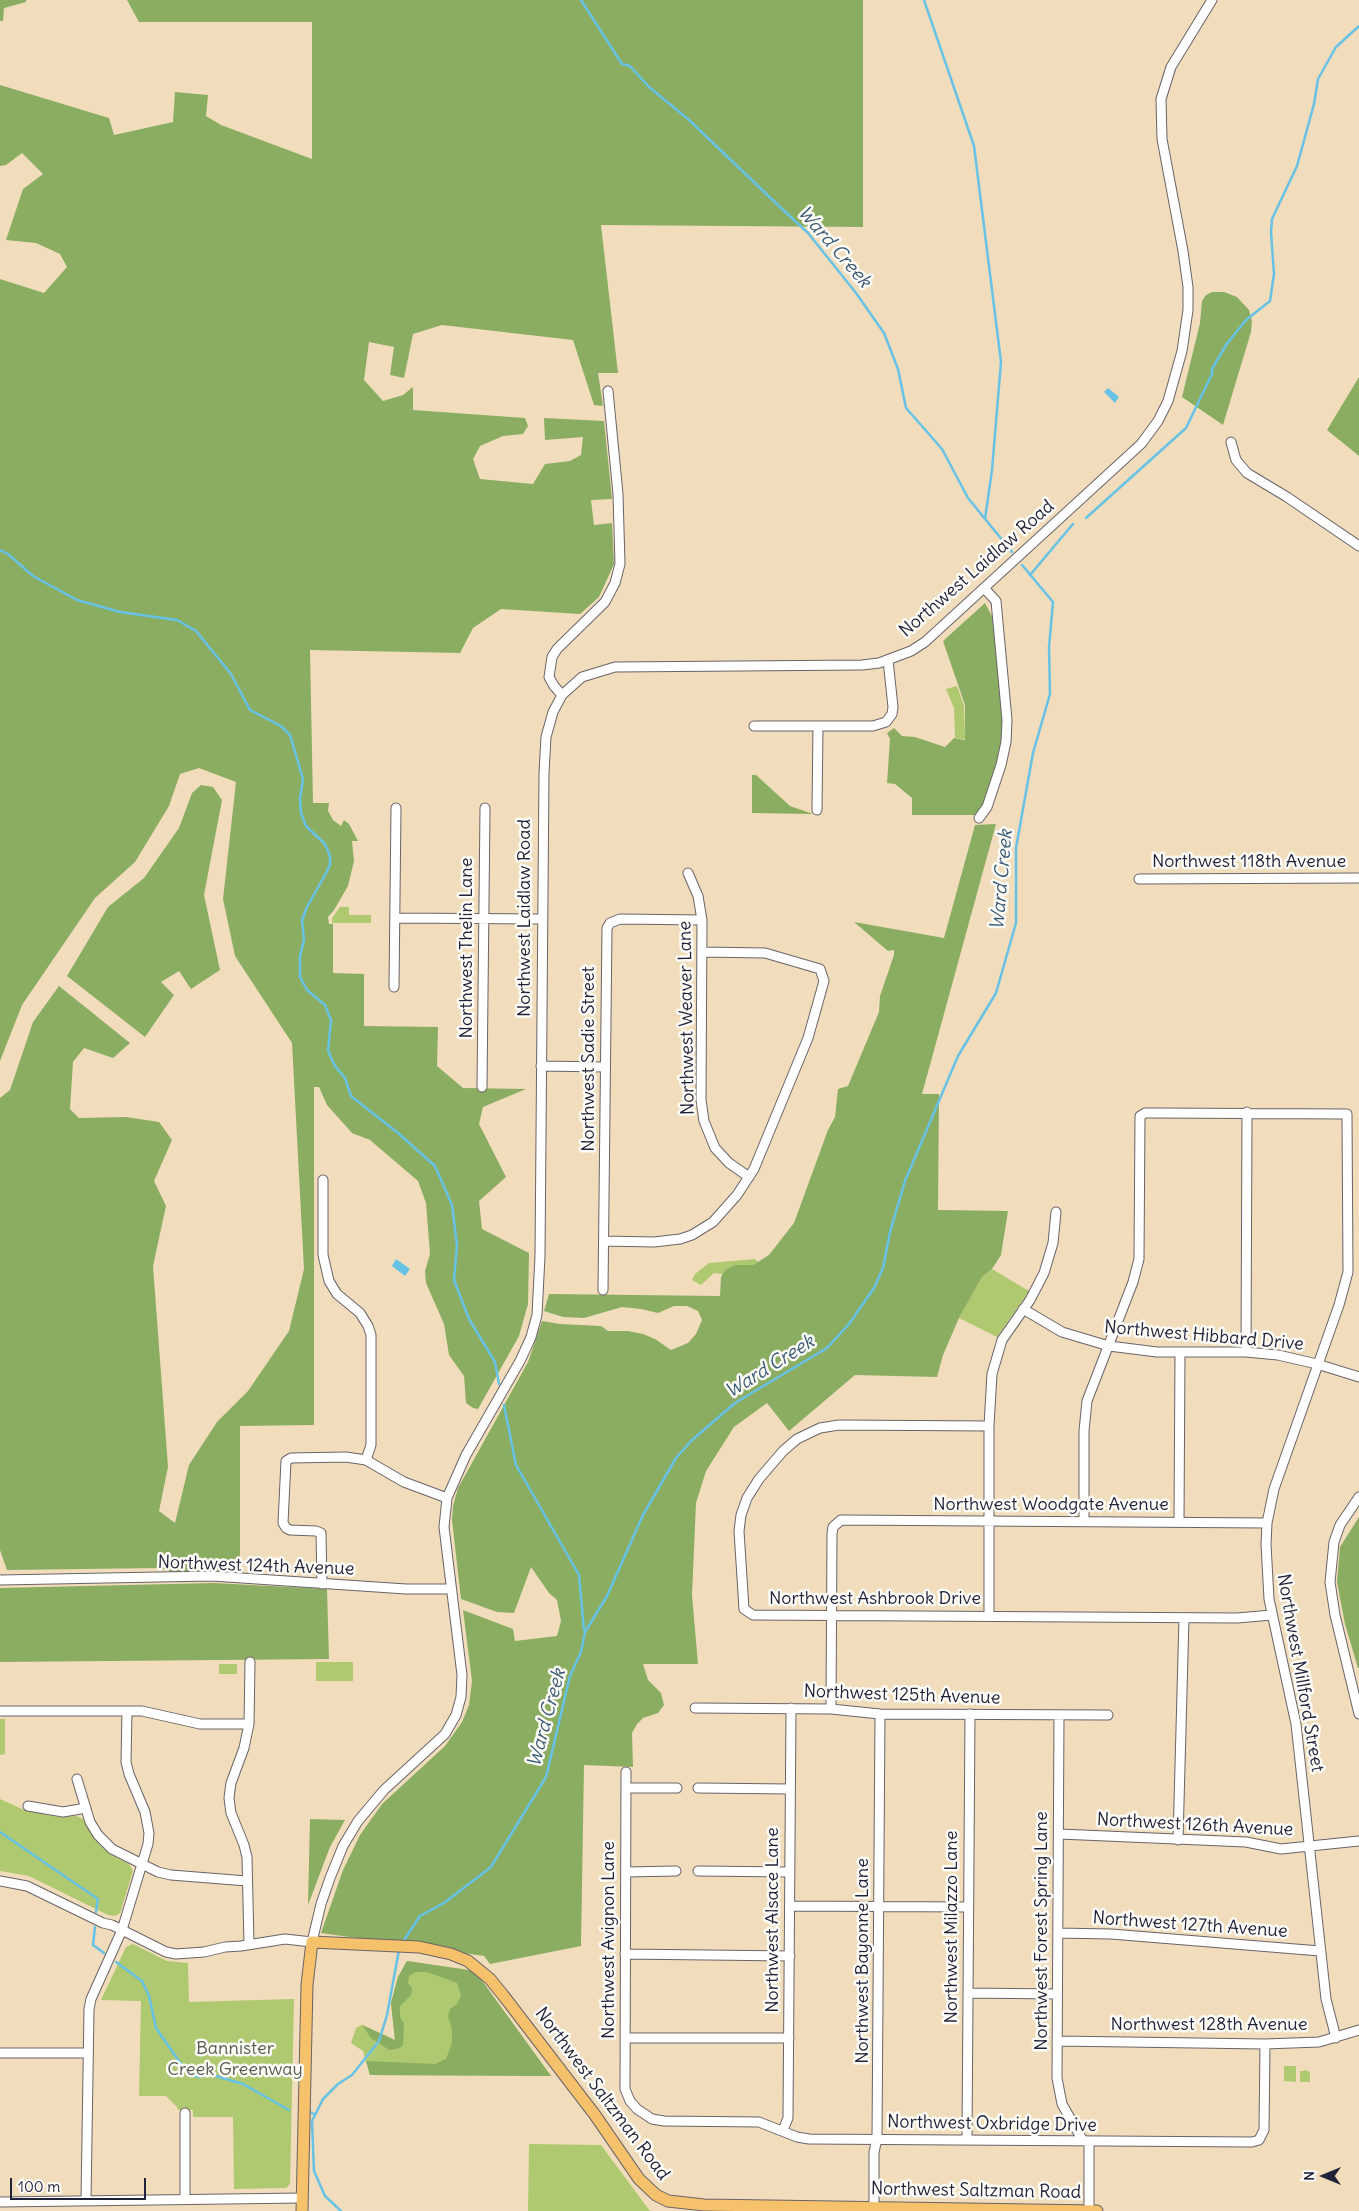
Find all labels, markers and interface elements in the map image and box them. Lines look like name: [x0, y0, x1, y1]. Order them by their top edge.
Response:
water label: Ward Creek: [792, 202, 876, 292]
street label: Northwest Laidlaw Road: [895, 496, 1059, 642]
street label: Northwest Laidlaw Road: [514, 819, 536, 1017]
water label: Ward Creek: [986, 829, 1018, 931]
street label: Northwest 118th Avenue: [1152, 851, 1346, 873]
street label: Northwest Thelin Lane: [456, 858, 478, 1038]
street label: Northwest Weaver Lane: [675, 921, 699, 1115]
street label: Northwest Sadie Street: [578, 966, 600, 1152]
street label: Northwest Hibbard Drive: [1103, 1317, 1305, 1355]
water label: Ward Creek: [721, 1331, 819, 1403]
street label: Northwest Woodgate Avenue: [933, 1494, 1169, 1516]
street label: Northwest 124th Avenue: [157, 1552, 355, 1580]
street label: Northwest Millford Street: [1272, 1572, 1328, 1774]
street label: Northwest Ashbrook Drive: [769, 1588, 981, 1610]
water label: Ward Creek: [523, 1667, 571, 1769]
street label: Northwest 125th Avenue: [803, 1681, 1001, 1709]
street label: Northwest 126th Avenue: [1096, 1809, 1294, 1841]
street label: Northwest Forest Spring Lane: [1031, 1811, 1053, 2051]
street label: Northwest Alsace Lane: [762, 1827, 784, 2013]
street label: Northwest Milazzo Lane: [941, 1831, 963, 2023]
street label: Northwest Avignon Lane: [598, 1841, 620, 2039]
street label: Northwest Bayonne Lane: [852, 1858, 874, 2064]
street label: Northwest 127th Avenue: [1092, 1907, 1288, 1943]
street label: Northwest Saltzman Road: [530, 2003, 674, 2185]
street label: Northwest 128th Avenue: [1111, 2014, 1307, 2036]
park label: Bannister Creek Greenway: [167, 2038, 303, 2080]
street label: Northwest Oxbridge Drive: [887, 2111, 1097, 2137]
north arrow: [1299, 2151, 1349, 2201]
scale bar: [12, 2168, 149, 2200]
text: N: [1300, 2171, 1318, 2181]
text: 100 m: [18, 2177, 60, 2196]
street label: Northwest Saltzman Road: [871, 2178, 1081, 2204]

